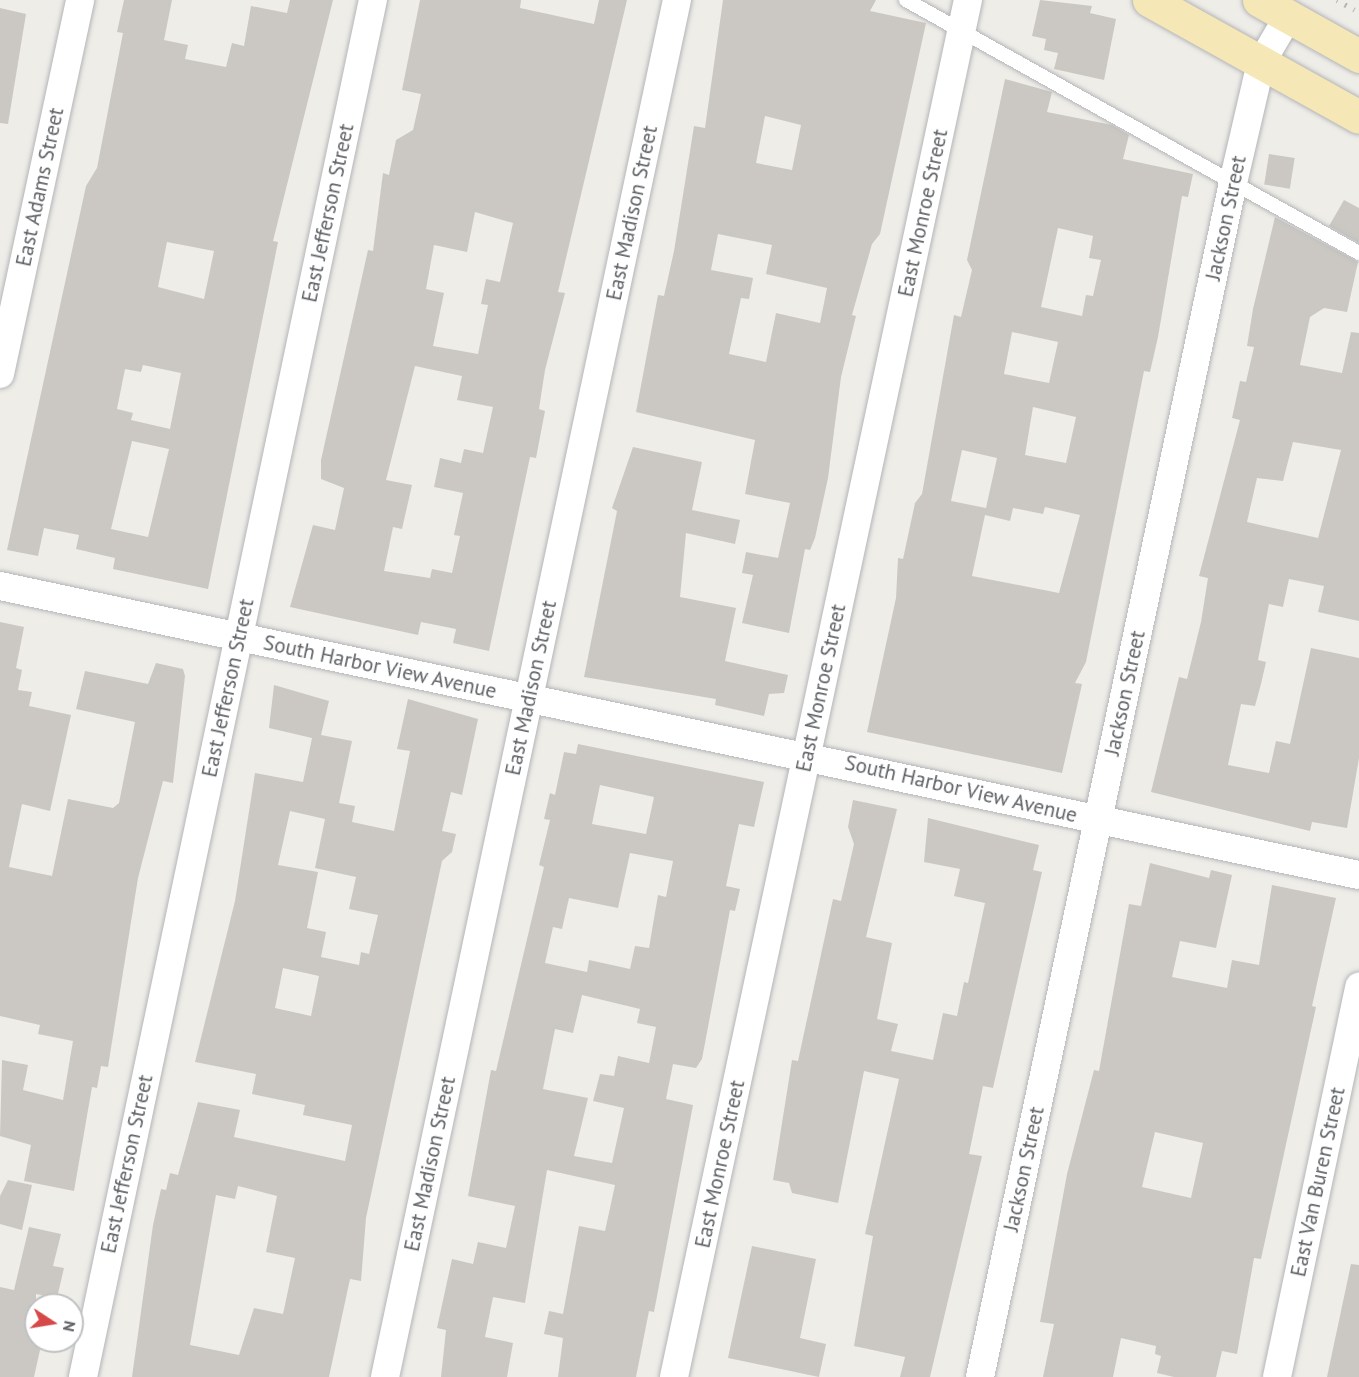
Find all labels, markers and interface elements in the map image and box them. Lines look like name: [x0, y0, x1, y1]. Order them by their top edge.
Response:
street label: East Adams Street: [11, 105, 69, 269]
street label: East Jefferson Street: [297, 121, 359, 305]
street label: East Madison Street: [601, 123, 663, 303]
street label: East Monroe Street: [893, 127, 953, 299]
street label: Jackson Street: [1200, 153, 1252, 283]
street label: East Jefferson Street: [197, 596, 259, 780]
street label: East Madison Street: [500, 598, 562, 778]
street label: East Monroe Street: [791, 602, 851, 774]
street label: Jackson Street: [1099, 628, 1151, 758]
street label: South Harbor View Avenue: [260, 630, 500, 704]
street label: South Harbor View Avenue: [841, 750, 1081, 828]
street label: East Jefferson Street: [96, 1072, 158, 1256]
street label: East Madison Street: [399, 1074, 461, 1254]
street label: East Monroe Street: [690, 1078, 750, 1250]
street label: East Van Buren Street: [1286, 1085, 1350, 1279]
street label: Jackson Street: [998, 1104, 1050, 1234]
north arrow: [24, 1293, 84, 1353]
text: N: [59, 1319, 81, 1334]

